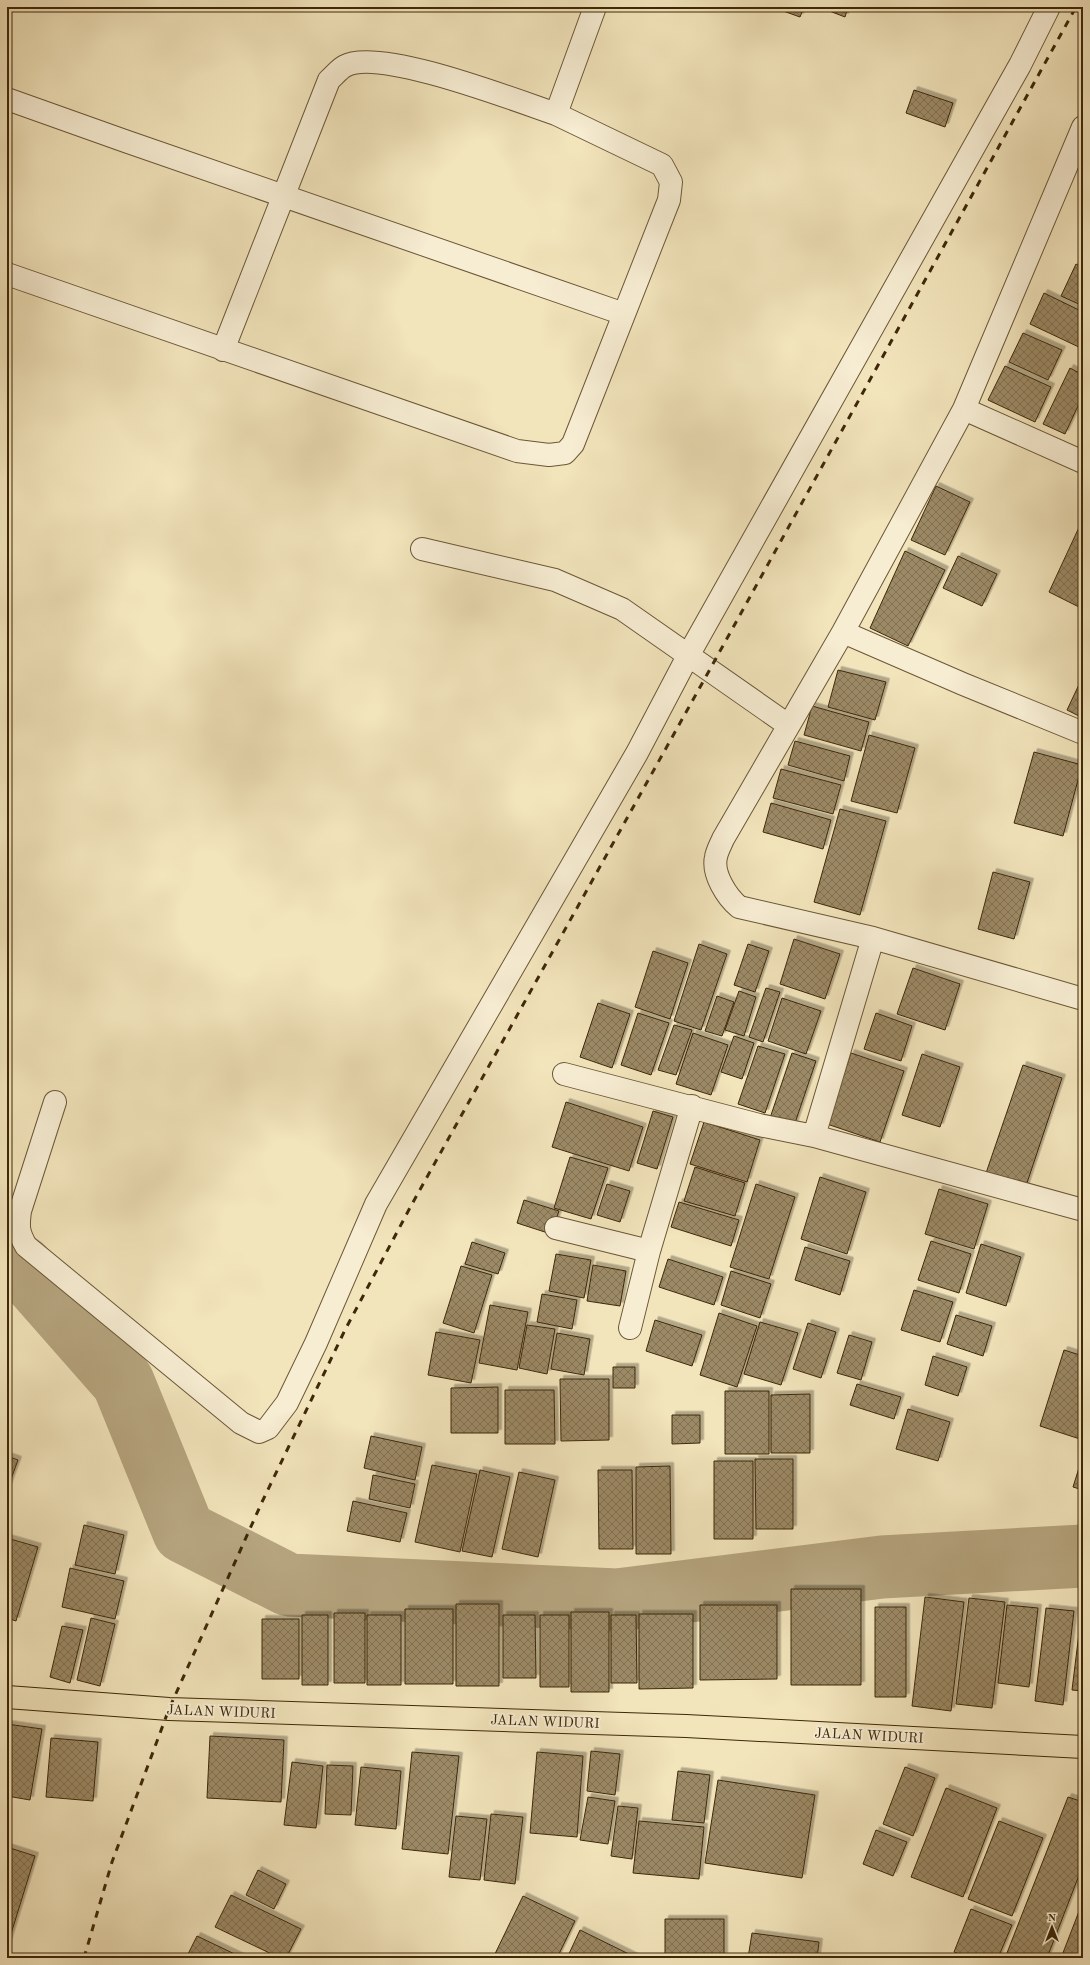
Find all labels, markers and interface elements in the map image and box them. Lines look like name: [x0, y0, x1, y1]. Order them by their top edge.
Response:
street label: JALAN WIDURI: [166, 1703, 276, 1721]
street label: JALAN WIDURI: [490, 1713, 600, 1731]
street label: JALAN WIDURI: [814, 1726, 924, 1746]
north arrow: [1032, 1907, 1072, 1947]
text: N: [1048, 1913, 1057, 1924]

